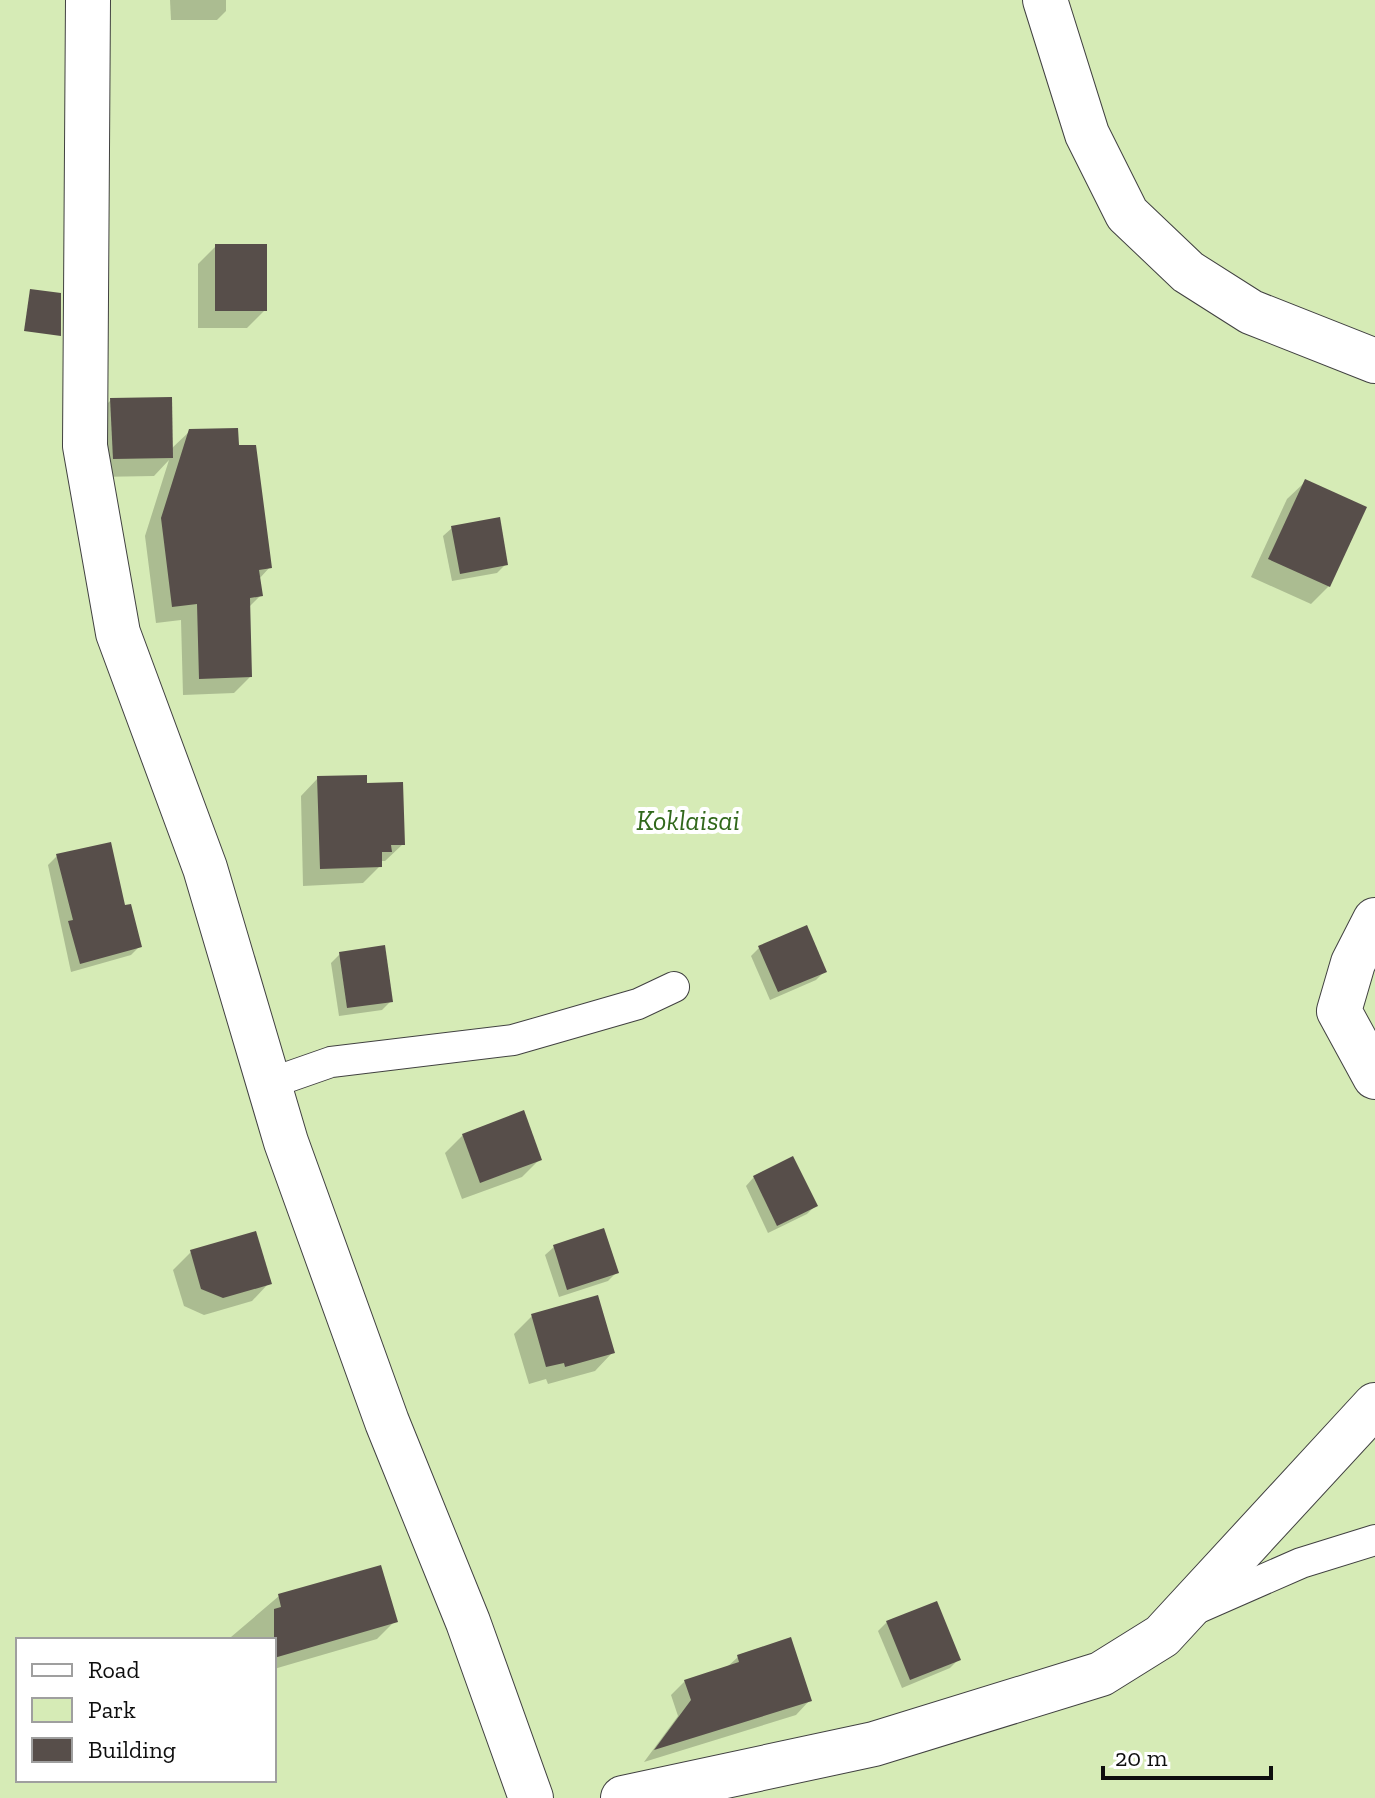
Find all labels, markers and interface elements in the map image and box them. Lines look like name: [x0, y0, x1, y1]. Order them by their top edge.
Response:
park label: Koklaisai: [636, 804, 740, 837]
legend: [16, 1638, 276, 1782]
text: Road: [88, 1655, 140, 1684]
text: Park: [88, 1695, 136, 1724]
scale bar: [1103, 1730, 1271, 1780]
text: Building: [88, 1735, 176, 1764]
text: 20 m: [1115, 1743, 1168, 1772]

